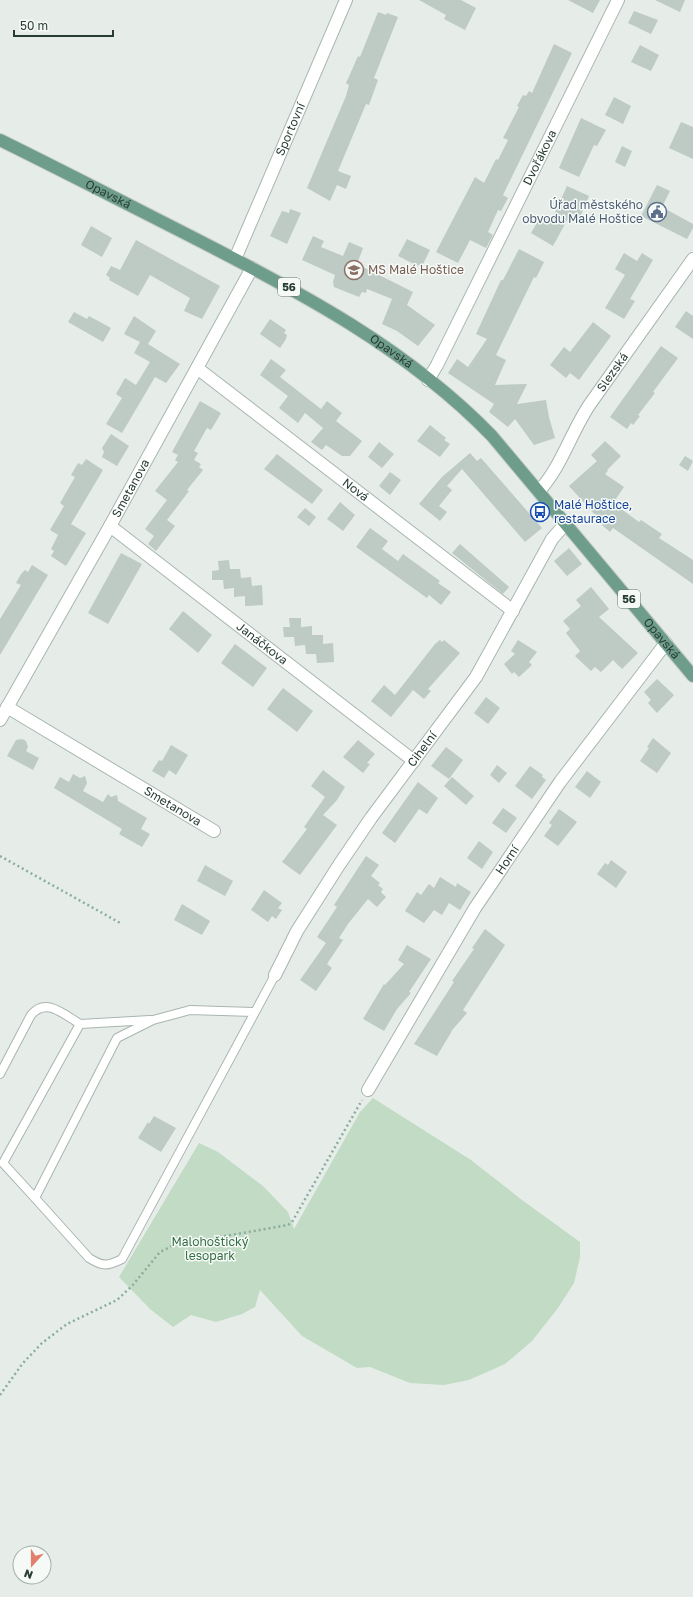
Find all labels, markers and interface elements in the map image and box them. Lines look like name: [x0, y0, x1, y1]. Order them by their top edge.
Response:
scale bar: [14, 12, 113, 38]
text: 50 m: [20, 18, 48, 33]
street label: Sportovní: [272, 100, 308, 158]
street label: Dvořákova: [519, 127, 560, 188]
street label: Opavská: [83, 176, 134, 212]
place label: Úřad městského obvodu Malé Hoštice: [522, 197, 643, 226]
public building icon: Úřad městského obvodu Malé Hoštice: [646, 201, 668, 223]
school or university icon: MS Malé Hoštice: [343, 259, 365, 281]
place label: MS Malé Hoštice: [368, 262, 464, 277]
road number: 56: [278, 278, 300, 296]
street label: Opavská: [367, 331, 416, 371]
street label: Slezská: [593, 350, 631, 394]
street label: Smetanova: [108, 456, 152, 520]
street label: Nová: [340, 475, 372, 504]
place label: Malé Hoštice, restaurace: [554, 497, 632, 526]
bus stop icon: Malé Hoštice, restaurace: [529, 501, 551, 523]
road number: 56: [618, 590, 640, 608]
street label: Opavská: [640, 614, 684, 662]
street label: Janáčkova: [234, 618, 291, 668]
street label: Cihelní: [404, 728, 440, 770]
street label: Smetanova: [141, 783, 204, 829]
street label: Horní: [492, 842, 522, 877]
park label: Malohoštický lesopark: [171, 1234, 249, 1263]
north arrow: [12, 1545, 52, 1585]
text: N: [22, 1567, 34, 1582]

